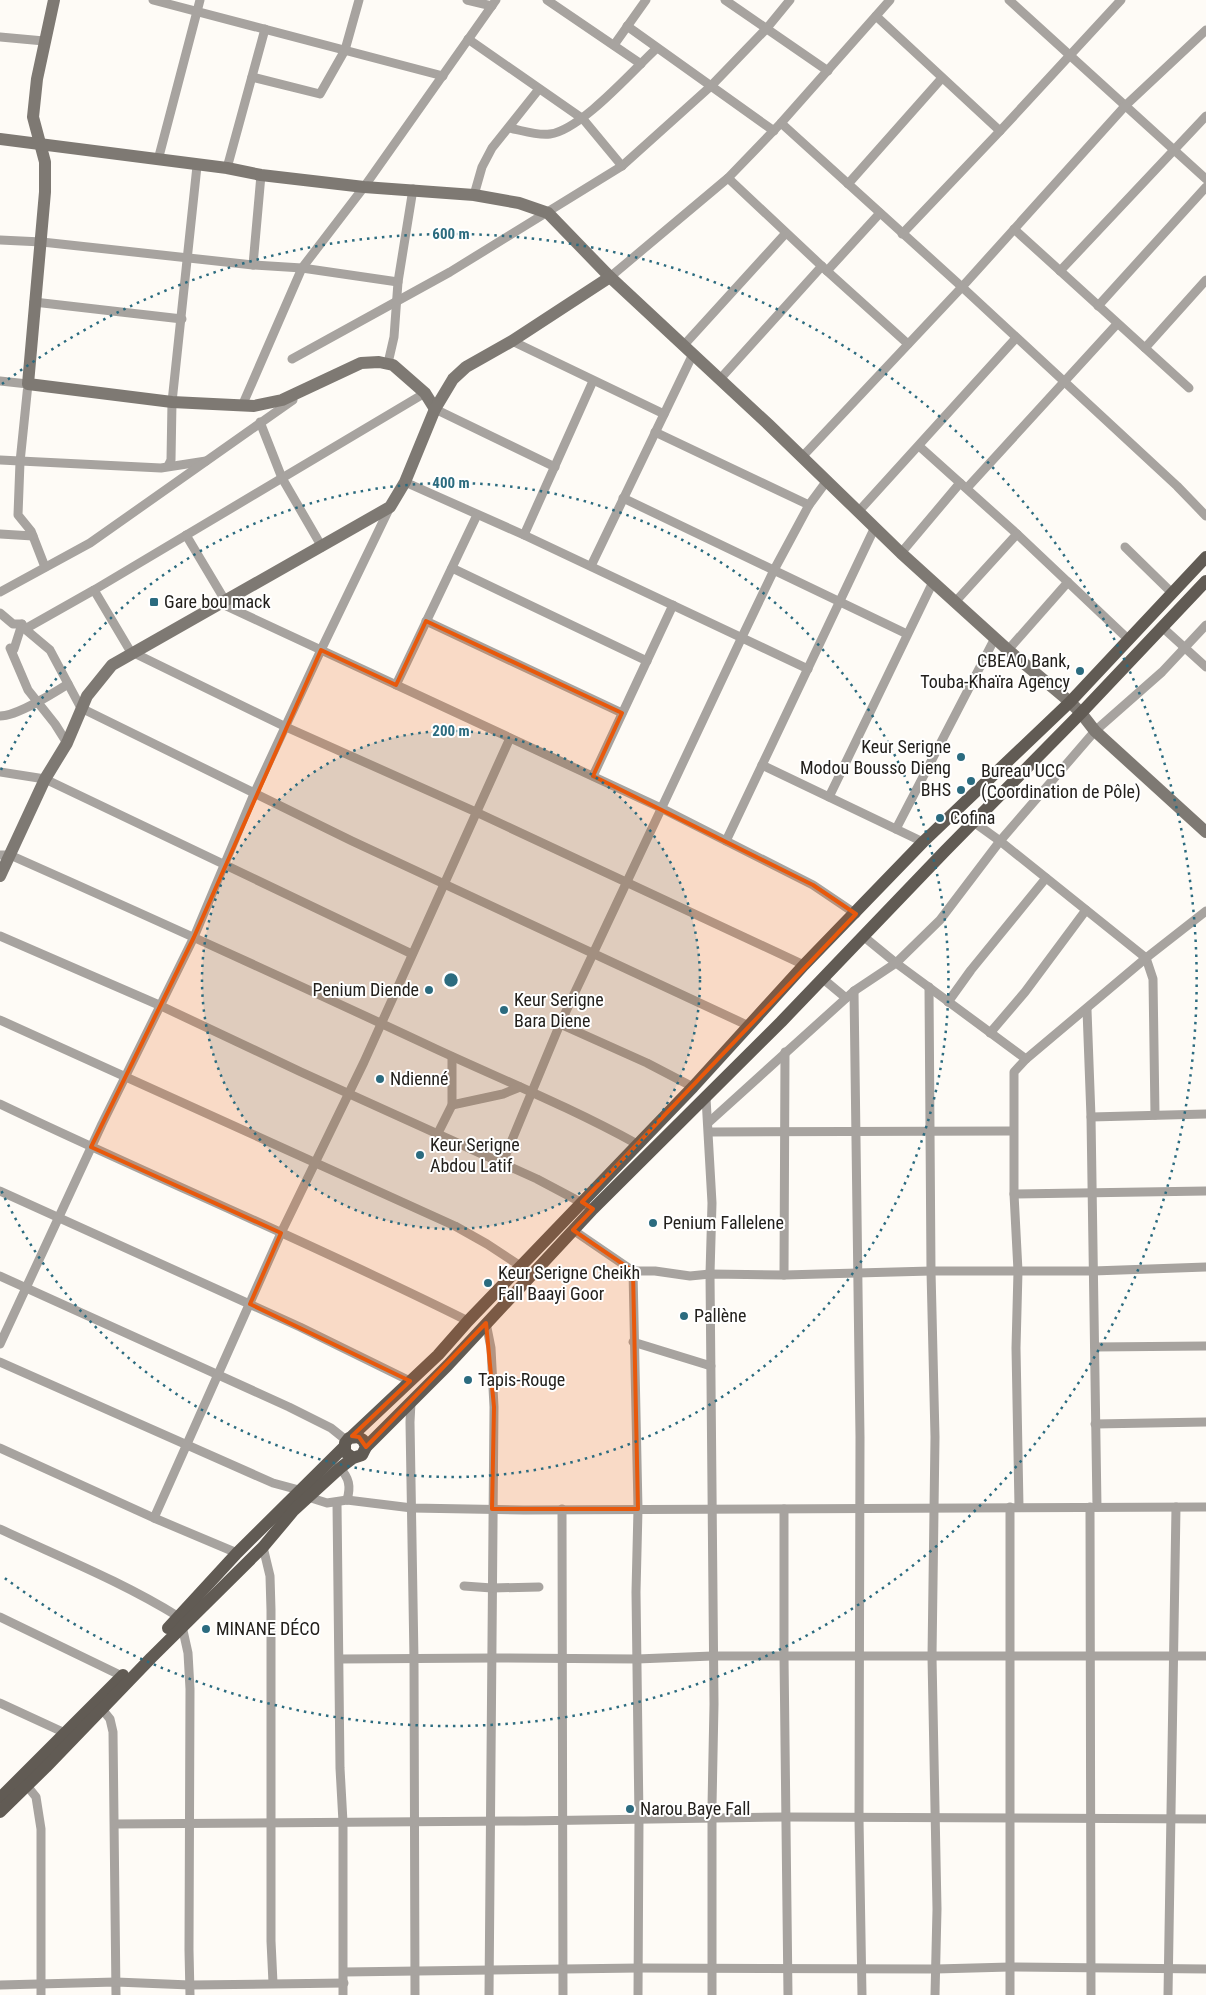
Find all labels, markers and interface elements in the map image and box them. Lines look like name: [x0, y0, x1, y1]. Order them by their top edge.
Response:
text: 600 m: [432, 225, 470, 243]
text: 400 m: [432, 474, 470, 492]
place label: Gare bou mack: [164, 591, 271, 612]
marker: Gare bou mack: [148, 596, 160, 608]
place label: CBEAO Bank, Touba-Khaïra Agency: [920, 650, 1070, 692]
marker: CBEAO Bank, Touba-Khaïra Agency: [1074, 665, 1086, 677]
text: 200 m: [432, 722, 470, 740]
place label: Keur Serigne Modou Bousso Dieng: [800, 736, 951, 778]
marker: Keur Serigne Modou Bousso Dieng: [955, 751, 967, 763]
place label: Bureau UCG (Coordination de Pôle): [981, 760, 1141, 803]
marker: Bureau UCG (Coordination de Pôle): [965, 775, 977, 787]
place label: BHS: [921, 779, 951, 800]
marker: BHS: [955, 784, 967, 796]
place label: Cofina: [950, 807, 995, 828]
marker: Cofina: [934, 812, 946, 824]
centre of rings: [442, 971, 460, 989]
place label: Penium Diende: [313, 979, 419, 1000]
marker: Penium Diende: [423, 984, 435, 996]
place label: Keur Serigne Bara Diene: [514, 989, 604, 1031]
marker: Keur Serigne Bara Diene: [498, 1004, 510, 1016]
place label: Ndienné: [390, 1068, 449, 1089]
marker: Ndienné: [374, 1073, 386, 1085]
place label: Keur Serigne Abdou Latif: [430, 1134, 520, 1176]
marker: Keur Serigne Abdou Latif: [414, 1149, 426, 1161]
place label: Penium Fallelene: [663, 1212, 784, 1233]
marker: Penium Fallelene: [647, 1217, 659, 1229]
place label: Keur Serigne Cheikh Fall Baayi Goor: [498, 1262, 640, 1304]
marker: Keur Serigne Cheikh Fall Baayi Goor: [482, 1277, 494, 1289]
place label: Pallène: [694, 1305, 746, 1326]
marker: Pallène: [678, 1310, 690, 1322]
place label: Tapis-Rouge: [478, 1369, 565, 1390]
marker: Tapis-Rouge: [462, 1374, 474, 1386]
place label: MINANE DÉCO: [216, 1618, 320, 1639]
marker: MINANE DÉCO: [200, 1623, 212, 1635]
place label: Narou Baye Fall: [640, 1798, 750, 1819]
marker: Narou Baye Fall: [624, 1803, 636, 1815]

